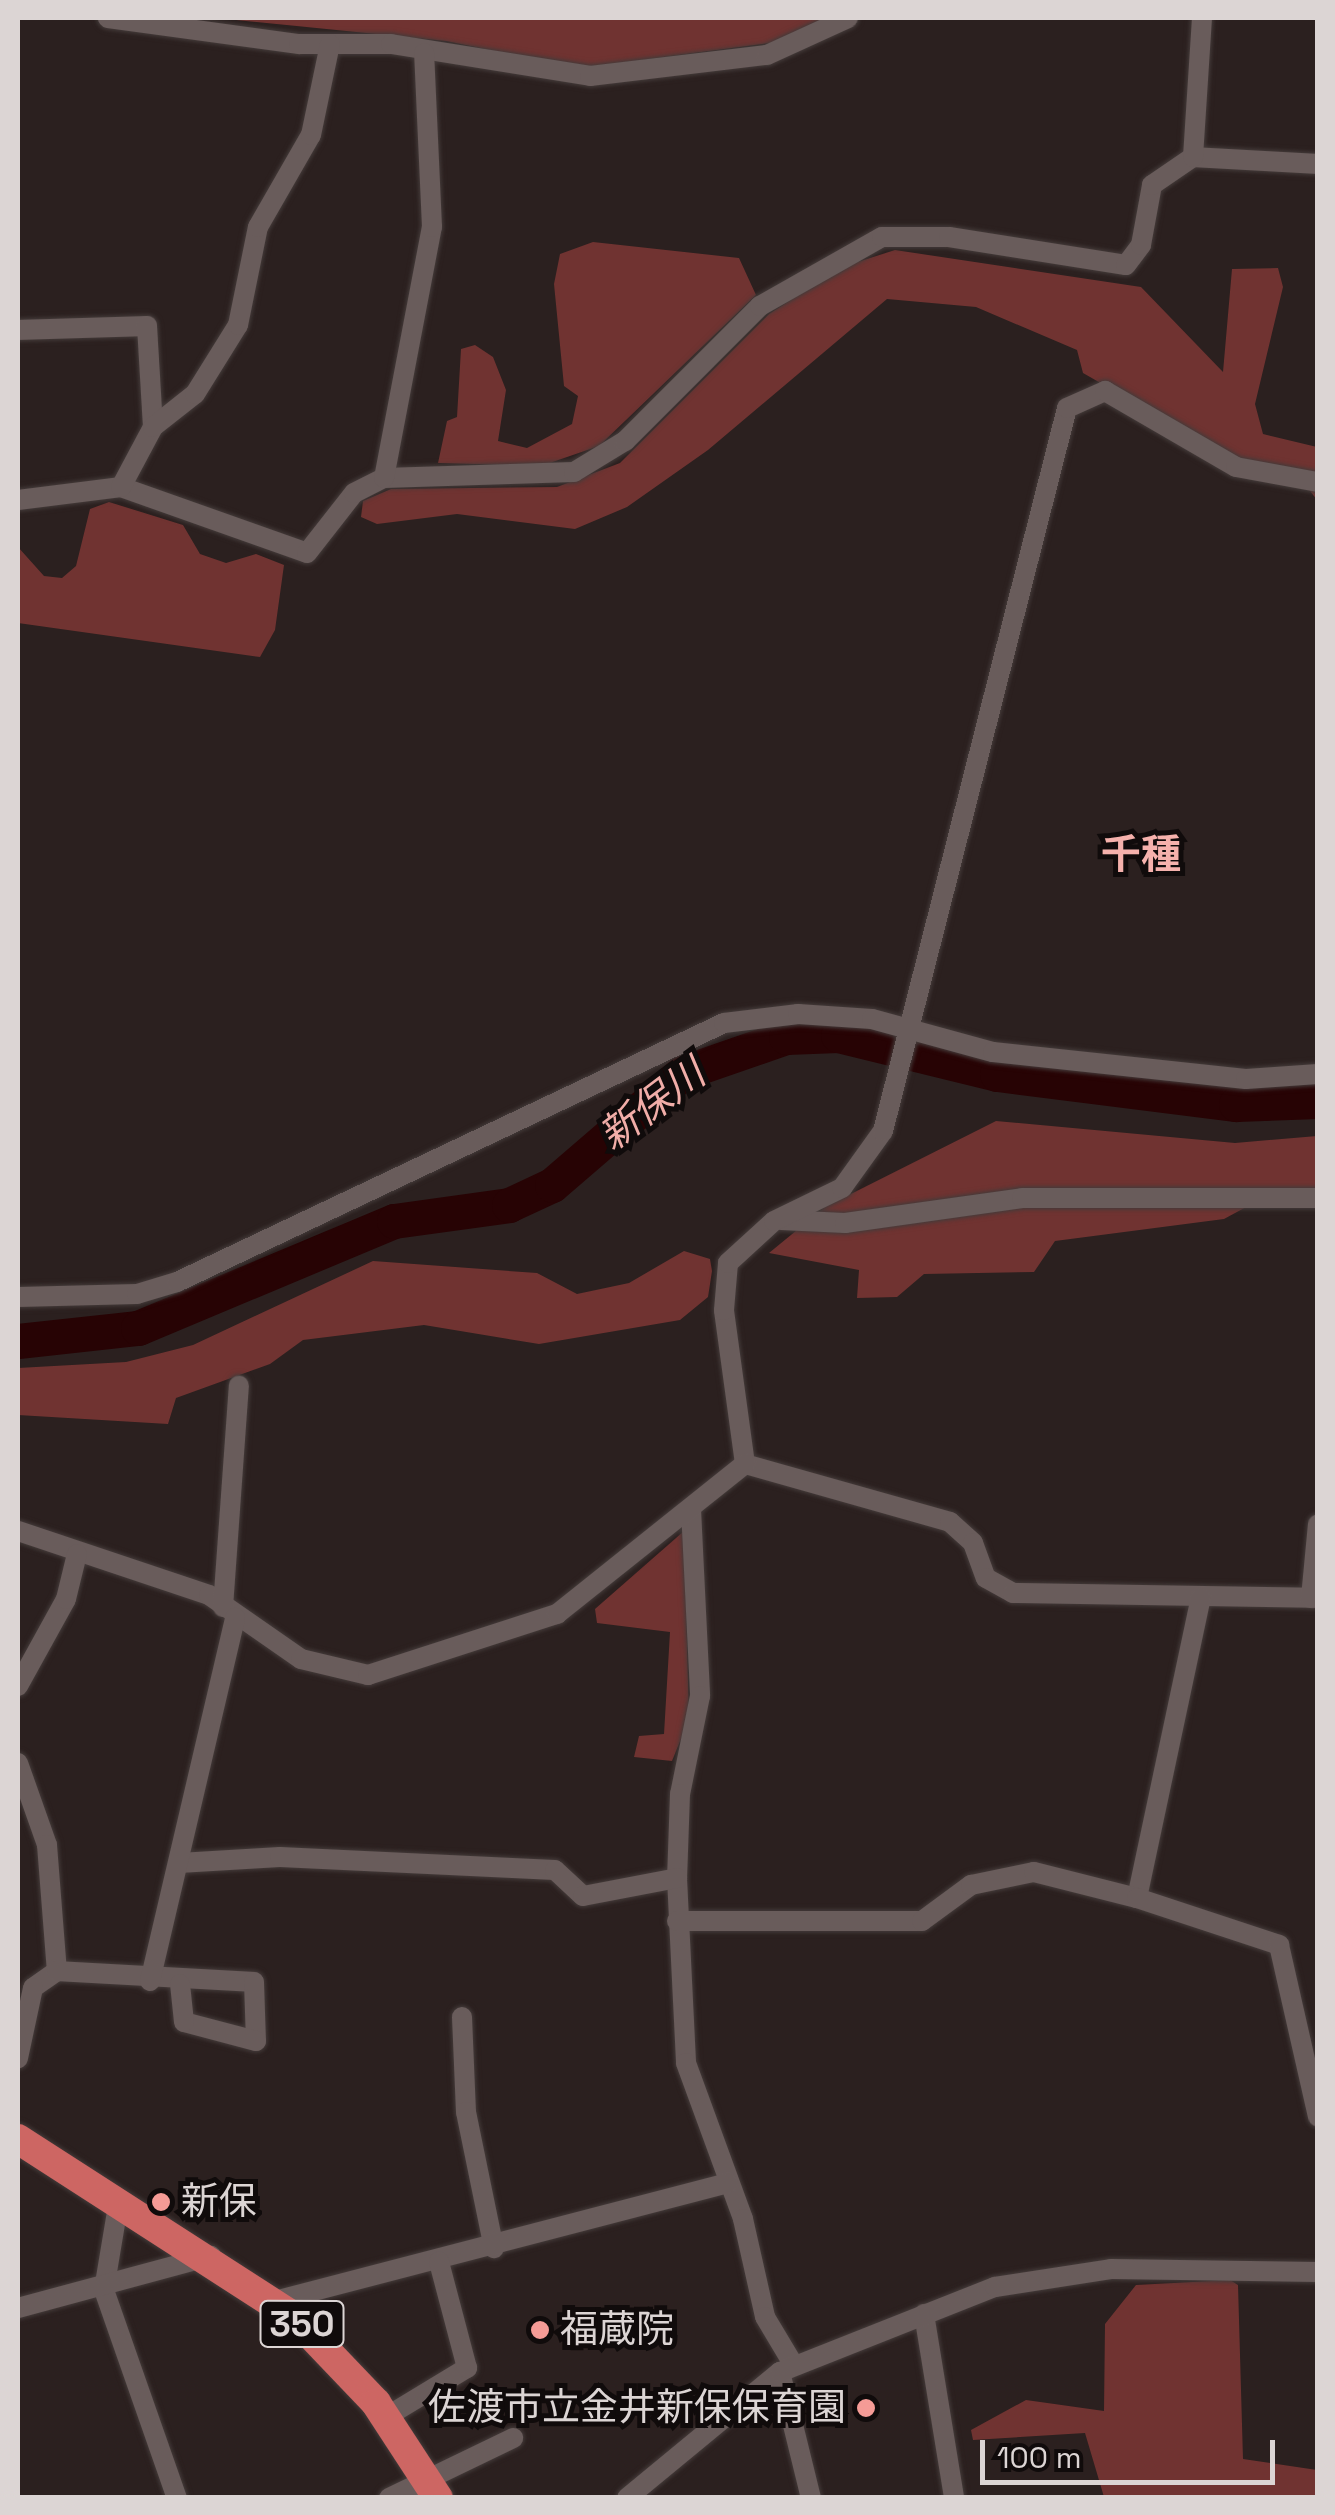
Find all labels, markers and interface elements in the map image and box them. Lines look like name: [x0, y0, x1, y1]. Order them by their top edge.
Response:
district label: 千種: [1101, 831, 1181, 879]
water label: 新保川: [590, 1050, 714, 1160]
place label: 新保: [181, 2179, 257, 2225]
marker: 新保: [150, 2191, 172, 2213]
road number: 350: [260, 2294, 344, 2354]
place label: 福蔵院: [560, 2307, 674, 2353]
marker: 福蔵院: [529, 2319, 551, 2341]
place label: 佐渡市立金井新保保育園: [428, 2385, 846, 2431]
marker: 佐渡市立金井新保保育園: [855, 2397, 877, 2419]
scale bar: [985, 2420, 1280, 2482]
text: 100 m: [997, 2438, 1082, 2477]

